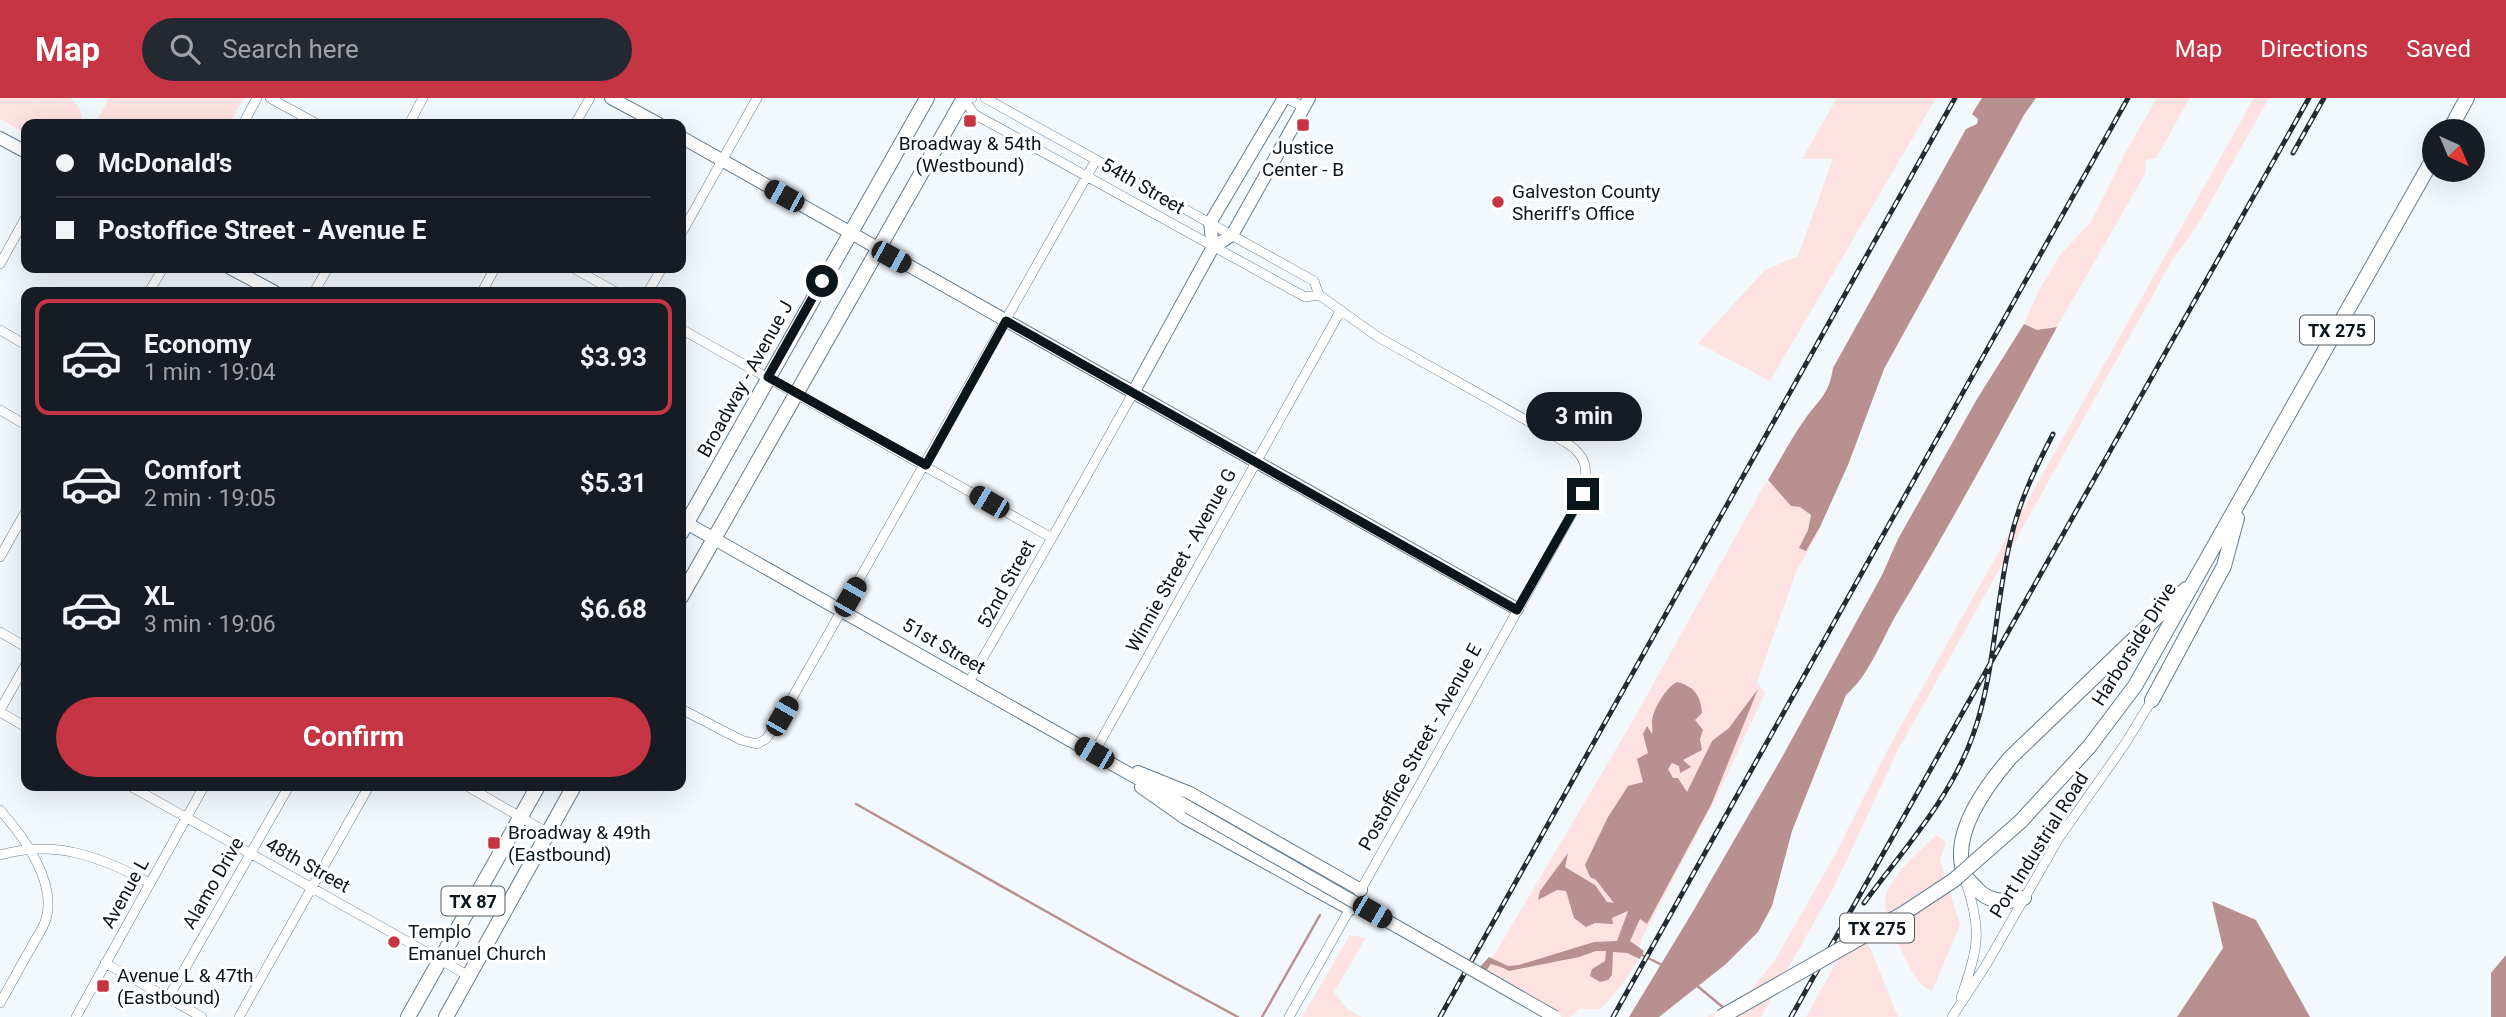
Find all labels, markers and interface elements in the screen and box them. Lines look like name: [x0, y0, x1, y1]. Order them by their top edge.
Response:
search box: [142, 18, 632, 81]
text: Map: [35, 30, 100, 69]
icon: search: [166, 30, 204, 68]
text: Search here: [222, 34, 359, 64]
text: Map: [2175, 35, 2222, 63]
text: Directions: [2260, 35, 2368, 63]
text: Saved: [2406, 35, 2471, 63]
marker: Broadway & 54th (Westbound): [962, 113, 978, 129]
marker: Justice Center - B: [1295, 117, 1311, 133]
north arrow: [2422, 119, 2485, 182]
map controls: [2422, 119, 2485, 182]
place label: Broadway & 54th (Westbound): [899, 132, 1041, 177]
place label: Justice Center - B: [1262, 136, 1344, 181]
text: McDonald's: [98, 148, 232, 178]
street label: 54th Street: [1097, 153, 1189, 219]
car: [761, 177, 808, 215]
place label: Galveston County Sheriff's Office: [1512, 180, 1660, 225]
marker: Galveston County Sheriff's Office: [1490, 194, 1506, 210]
text: Postoffice Street - Avenue E: [98, 215, 426, 245]
car: [868, 238, 915, 276]
route start: [806, 265, 838, 297]
street label: Broadway - Avenue J: [692, 297, 798, 461]
road number: TX 275: [2300, 316, 2374, 344]
icon: car: [60, 326, 123, 389]
text: Economy: [144, 329, 251, 359]
text: $3.93: [580, 342, 647, 372]
text: 1 min · 19:04: [144, 359, 276, 386]
callout: 3 min: [1525, 392, 1641, 442]
text: 3 min: [1555, 403, 1613, 430]
icon: car: [60, 452, 123, 515]
text: Comfort: [144, 455, 241, 485]
street label: Winnie Street - Avenue G: [1121, 464, 1241, 656]
text: $5.31: [580, 468, 647, 498]
route end: [1567, 478, 1599, 510]
car: [966, 482, 1013, 522]
text: 2 min · 19:05: [144, 485, 276, 512]
street label: 52nd Street: [972, 536, 1040, 632]
car: [831, 574, 870, 620]
icon: car: [60, 578, 123, 641]
street label: Harborside Drive: [2087, 578, 2181, 710]
text: XL: [144, 581, 175, 611]
text: $6.68: [580, 594, 647, 624]
text: 3 min · 19:06: [144, 611, 276, 638]
street label: 51st Street: [898, 613, 990, 679]
street label: Postoffice Street - Avenue E: [1354, 639, 1487, 854]
car: [763, 693, 802, 739]
button: Confirm: [56, 697, 651, 777]
car: [1071, 733, 1118, 773]
street label: Port Industrial Road: [1985, 768, 2093, 922]
place label: Broadway & 49th (Eastbound): [508, 821, 651, 866]
street label: 48th Street: [262, 832, 354, 898]
street label: Alamo Drive: [177, 833, 249, 933]
marker: Broadway & 49th (Eastbound): [486, 835, 502, 851]
street label: Avenue L: [96, 854, 154, 932]
road number: TX 87: [442, 886, 504, 916]
car: [1349, 892, 1396, 932]
road number: TX 275: [1840, 914, 1914, 942]
place label: Templo Emanuel Church: [408, 920, 546, 965]
marker: Templo Emanuel Church: [386, 934, 402, 950]
place label: Avenue L & 47th (Eastbound): [117, 964, 253, 1009]
marker: Avenue L & 47th (Eastbound): [95, 978, 111, 994]

